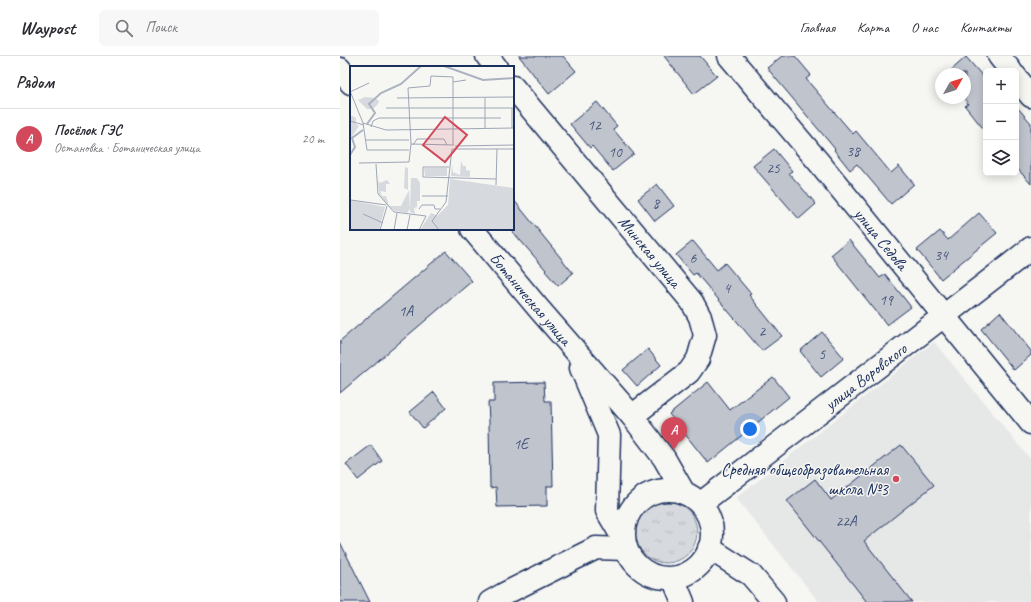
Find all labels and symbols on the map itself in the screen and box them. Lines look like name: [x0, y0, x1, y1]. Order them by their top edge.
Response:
inset map: [350, 66, 514, 230]
north arrow: [935, 68, 971, 104]
house number: 12: [587, 116, 602, 135]
house number: 38: [846, 142, 861, 161]
house number: 10: [608, 143, 623, 162]
house number: 25: [766, 159, 781, 178]
house number: 8: [653, 194, 661, 213]
street label: улица Седова: [849, 203, 914, 276]
street label: Минская улица: [614, 211, 687, 293]
house number: 34: [934, 246, 949, 265]
street label: Ботаническая улица: [485, 248, 577, 351]
house number: 6: [690, 249, 698, 268]
house number: 4: [724, 279, 732, 298]
house number: 19: [879, 291, 894, 310]
house number: 1А: [399, 302, 415, 321]
house number: 2: [759, 322, 767, 341]
street label: улица Воровского: [819, 337, 912, 415]
house number: 5: [819, 345, 827, 364]
pin: A: [661, 417, 687, 450]
your location: [740, 419, 760, 439]
house number: 1Е: [514, 435, 530, 454]
place label: Средняя общеобразовательная школа №3: [721, 459, 889, 500]
marker: Средняя общеобразовательная школа №3: [891, 474, 901, 484]
house number: 22А: [835, 512, 858, 531]

